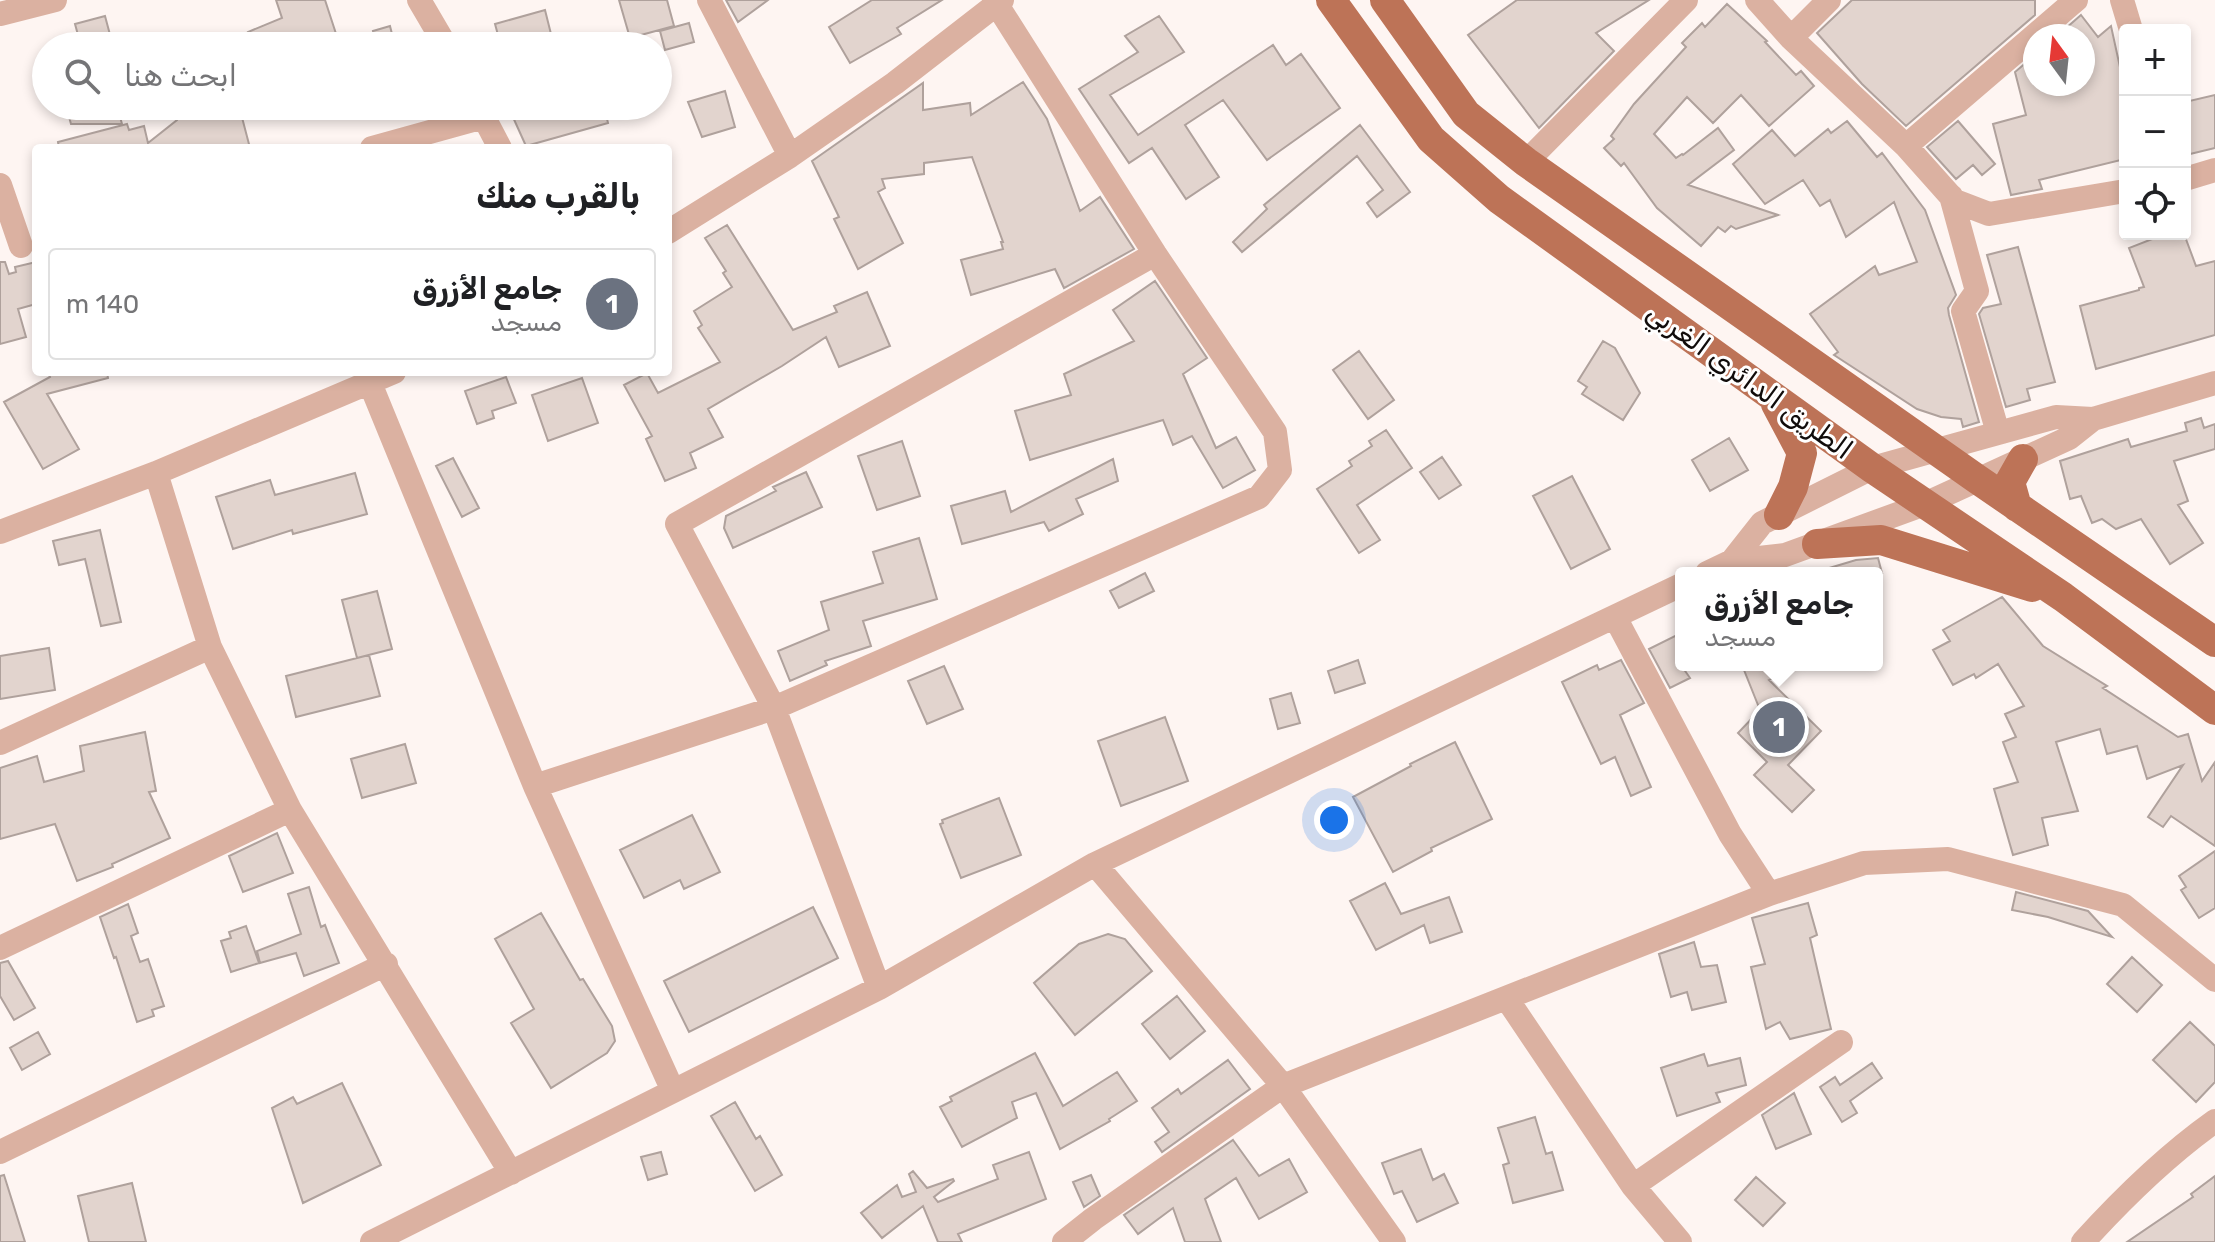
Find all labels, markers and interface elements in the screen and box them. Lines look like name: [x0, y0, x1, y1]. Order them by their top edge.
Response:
north arrow: [2023, 24, 2095, 96]
map controls: [2119, 24, 2191, 240]
button: +: [2119, 24, 2191, 96]
search box: [32, 32, 672, 120]
icon: search: [60, 54, 104, 98]
text: ابحث هنا: [124, 58, 237, 94]
button: −: [2119, 96, 2191, 168]
button: locate: [2119, 168, 2191, 240]
text: بالقرب منك: [476, 176, 640, 217]
text: جامع الأزرق: [413, 271, 562, 307]
text: 140 m: [66, 289, 139, 320]
text: 1: [606, 289, 618, 320]
street label: الطريق الدائري الغربي: [1637, 295, 1859, 470]
text: مسجد: [490, 307, 562, 338]
popup: [1675, 567, 1883, 671]
text: جامع الأزرق: [1704, 586, 1854, 622]
text: مسجد: [1704, 622, 1776, 653]
pin: 1: [1753, 697, 1805, 757]
your location: [1314, 800, 1354, 840]

